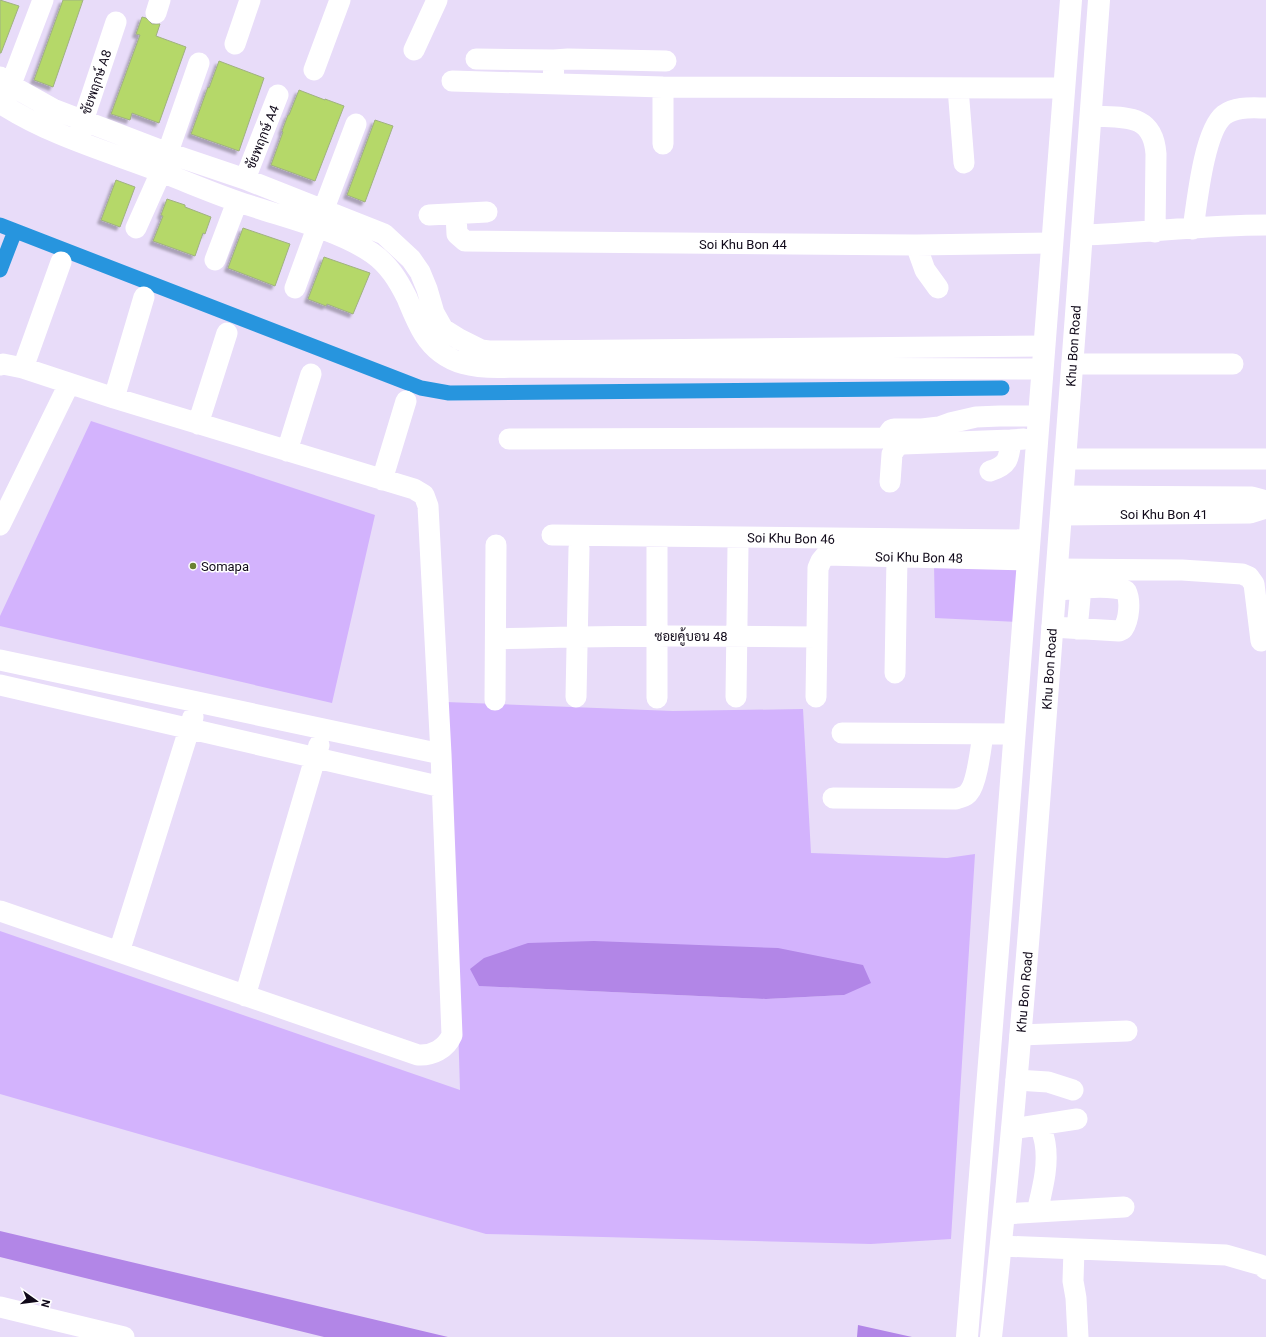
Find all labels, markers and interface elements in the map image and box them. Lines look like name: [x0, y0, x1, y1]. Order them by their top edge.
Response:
street label: ชัยพฤกษ์ A8: [76, 47, 116, 117]
street label: ชัยพฤกษ์ A4: [241, 102, 283, 172]
street label: Soi Khu Bon 44: [699, 237, 788, 252]
street label: Khu Bon Road: [1063, 305, 1084, 387]
street label: Soi Khu Bon 41: [1120, 507, 1208, 522]
street label: Soi Khu Bon 46: [747, 530, 835, 547]
street label: Soi Khu Bon 48: [875, 549, 963, 566]
place label: Somapa: [201, 559, 249, 574]
marker: Somapa: [188, 561, 198, 571]
street label: ซอยคู้บอน 48: [654, 627, 728, 646]
street label: Khu Bon Road: [1039, 628, 1060, 710]
street label: Khu Bon Road: [1013, 951, 1036, 1033]
north arrow: [16, 1281, 56, 1321]
text: N: [38, 1298, 52, 1309]

